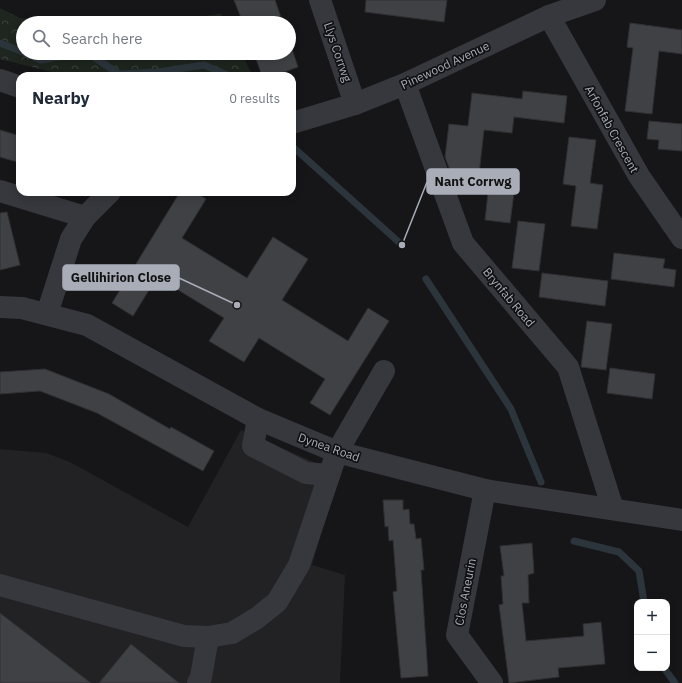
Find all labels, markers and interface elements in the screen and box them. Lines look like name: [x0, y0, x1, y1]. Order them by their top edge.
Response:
search box: [16, 16, 296, 60]
street label: Llys Corrwg: [321, 20, 355, 84]
icon: search: [30, 27, 52, 49]
text: Search here: [62, 29, 142, 48]
street label: Pinewood Avenue: [398, 38, 492, 92]
street label: Arfonfab Crescent: [582, 83, 642, 175]
text: Nearby: [32, 87, 90, 109]
text: 0 results: [229, 90, 280, 107]
callout: Nant Corrwg: [427, 169, 519, 194]
text: Nant Corrwg: [435, 173, 512, 190]
street label: Brynfab Road: [480, 264, 538, 330]
callout: Gellihirion Close: [63, 265, 179, 290]
text: Gellihirion Close: [71, 269, 171, 286]
street label: Dynea Road: [296, 429, 362, 465]
street label: Clos Aneurin: [451, 557, 479, 627]
map controls: [634, 599, 670, 671]
button: +: [634, 599, 670, 635]
button: −: [634, 635, 670, 671]

